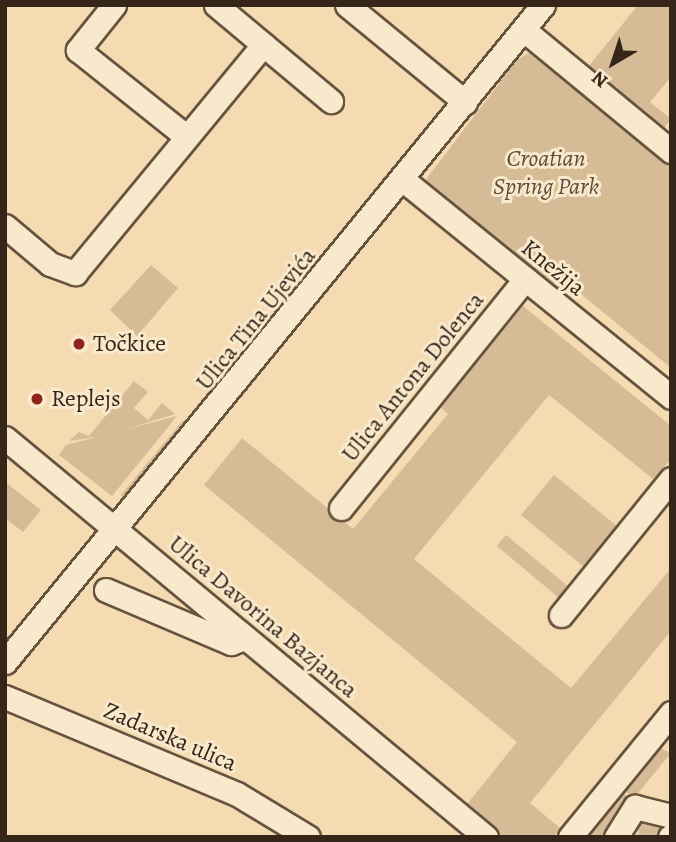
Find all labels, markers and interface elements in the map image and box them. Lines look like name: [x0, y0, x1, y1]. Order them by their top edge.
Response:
north arrow: [578, 28, 648, 98]
text: N: [586, 65, 613, 94]
park label: Croatian Spring Park: [493, 145, 599, 201]
street label: Knežija: [515, 234, 591, 302]
street label: Ulica Tina Ujevića: [190, 242, 322, 396]
street label: Ulica Antona Dolenca: [336, 286, 490, 468]
place label: Točkice: [93, 330, 166, 358]
marker: Točkice: [71, 336, 87, 352]
place label: Replejs: [51, 385, 121, 413]
marker: Replejs: [29, 391, 45, 407]
street label: Ulica Davorina Bazjanca: [163, 530, 363, 704]
street label: Zadarska ulica: [99, 696, 241, 778]

